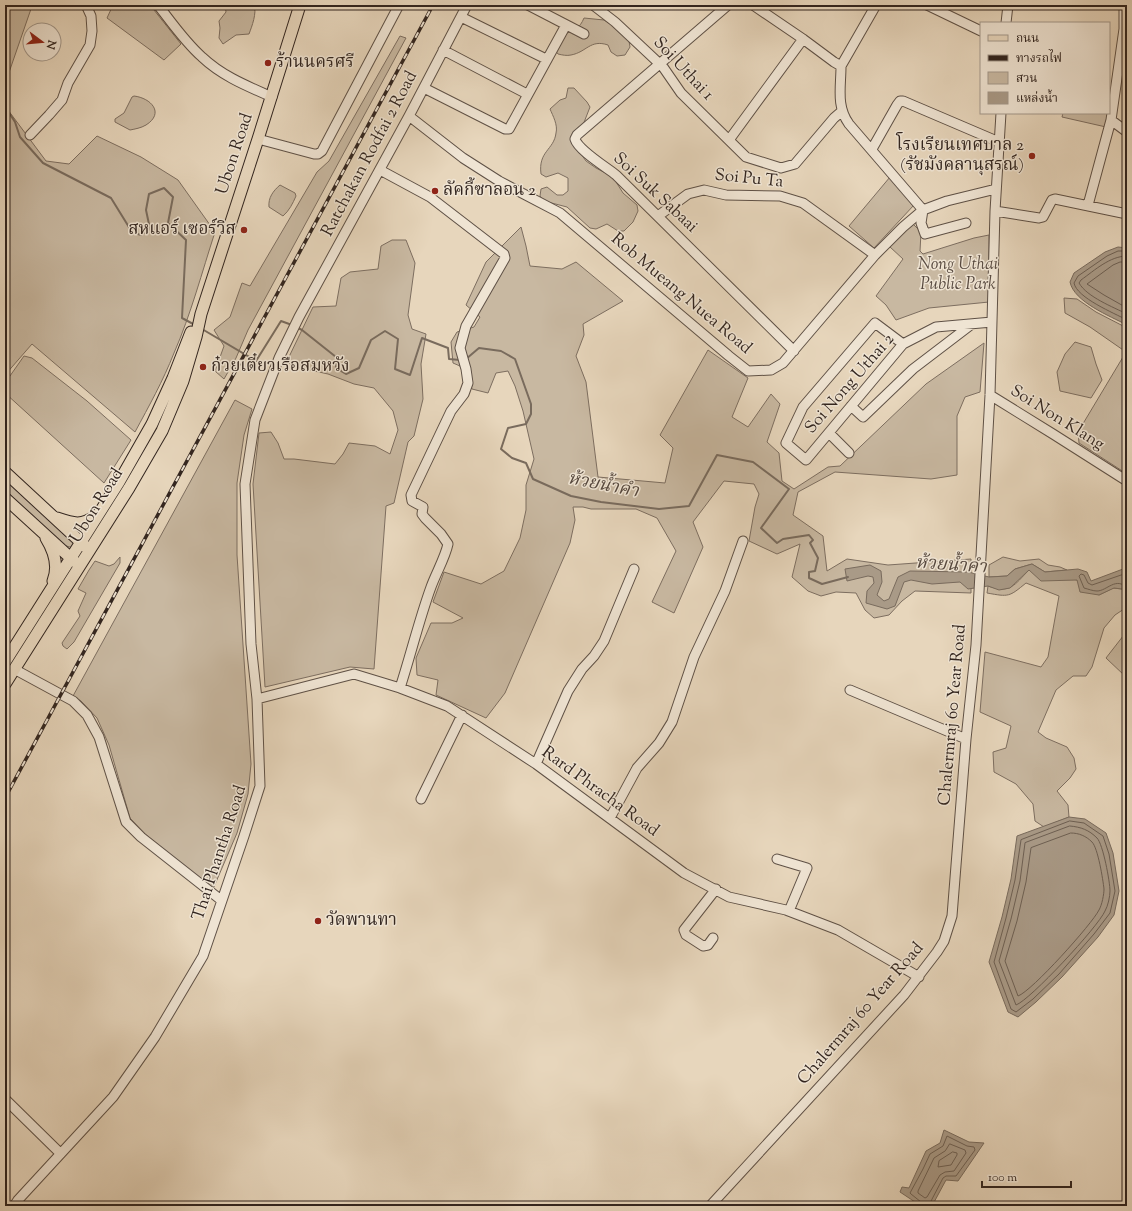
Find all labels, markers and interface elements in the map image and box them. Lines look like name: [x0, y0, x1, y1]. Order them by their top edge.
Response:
north arrow: [22, 22, 62, 62]
legend: [980, 22, 1110, 114]
text: ถนน: [1016, 30, 1039, 48]
street label: Soi Uthai 1: [647, 32, 719, 106]
text: N: [42, 37, 60, 51]
text: ทางรถไฟ: [1016, 49, 1062, 68]
place label: ร้านนครศรี: [276, 51, 354, 75]
marker: ร้านนครศรี: [263, 58, 273, 68]
street label: Ratchakan Rodfai 2 Road: [316, 67, 424, 241]
text: สวน: [1016, 70, 1038, 88]
text: แหล่งน้ำ: [1016, 89, 1058, 108]
street label: Ubon Road: [211, 110, 260, 198]
place label: โรงเรียนเทศบาล 2 (รัชมังคลานุสรณ์): [895, 131, 1024, 178]
street label: Soi Suk Sabaai: [607, 147, 703, 239]
marker: โรงเรียนเทศบาล 2 (รัชมังคลานุสรณ์): [1027, 151, 1037, 161]
street label: Soi Pu Ta: [713, 163, 785, 195]
place label: ลัคกี้ซาลอน 2: [443, 177, 536, 203]
marker: ลัคกี้ซาลอน 2: [430, 186, 440, 196]
place label: สหแอร์ เซอร์วิส: [128, 217, 236, 242]
marker: สหแอร์ เซอร์วิส: [239, 225, 249, 235]
street label: Rob Mueang Nuea Road: [605, 228, 757, 360]
park label: Nong Uthai Public Park: [918, 253, 998, 297]
street label: Soi Nong Uthai 2: [800, 328, 900, 439]
place label: ก๋วยเตี๋ยวเรือสมหวัง: [211, 353, 350, 379]
marker: ก๋วยเตี๋ยวเรือสมหวัง: [198, 362, 208, 372]
street label: Soi Non Klang: [1005, 379, 1109, 457]
street label: Ubon Road: [64, 463, 130, 548]
water label: ห้วยน้ำคำ: [565, 463, 642, 506]
water label: ห้วยน้ำคำ: [914, 548, 989, 582]
street label: Chalermraj 60 Year Road: [933, 623, 973, 807]
street label: Rard Phracha Road: [536, 741, 664, 843]
street label: Thai Phantha Road: [187, 782, 253, 924]
place label: วัดพานทา: [326, 909, 397, 933]
marker: วัดพานทา: [313, 916, 323, 926]
street label: Chalermraj 60 Year Road: [792, 937, 930, 1091]
scale bar: [982, 1163, 1071, 1189]
text: 100 m: [988, 1169, 1017, 1187]

